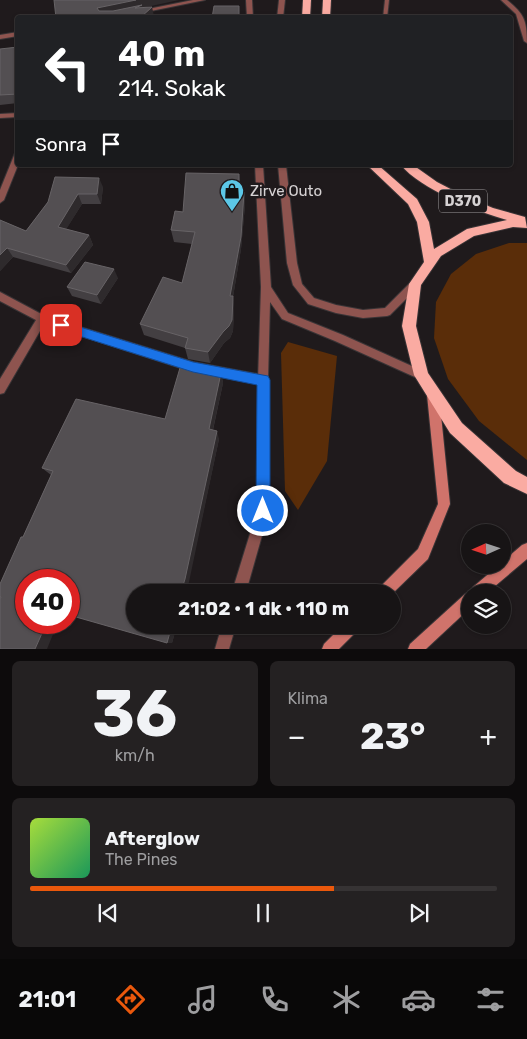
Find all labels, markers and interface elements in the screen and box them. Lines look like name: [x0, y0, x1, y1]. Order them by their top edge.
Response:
text: 40 m: [118, 33, 205, 75]
icon: left: [35, 35, 100, 100]
text: 214. Sokak: [118, 75, 226, 102]
icon: arrive: [97, 130, 125, 158]
text: Sonra: [35, 133, 87, 156]
shop icon: Zirve Outo: [219, 178, 245, 212]
place label: Zirve Outo: [250, 182, 322, 200]
road number: D370: [439, 190, 487, 212]
pin: [40, 304, 82, 346]
icon: arrive: [47, 311, 75, 339]
position arrow: [236, 484, 288, 536]
north arrow: [461, 524, 511, 574]
map controls: [461, 524, 511, 634]
speed limit sign: 40: [15, 569, 80, 634]
button: layers: [461, 584, 511, 634]
text: 21:02 · 1 dk · 110 m: [178, 597, 349, 620]
text: 36: [92, 675, 177, 752]
text: Klima: [288, 689, 328, 708]
text: 23°: [360, 713, 425, 759]
text: −: [288, 720, 306, 753]
text: +: [480, 720, 497, 753]
text: km/h: [115, 746, 155, 765]
text: Afterglow: [105, 827, 200, 850]
text: The Pines: [105, 850, 178, 869]
icon: previous: [94, 899, 122, 927]
icon: pause: [249, 899, 277, 927]
icon: next: [405, 899, 433, 927]
icon: directions: [113, 982, 148, 1017]
icon: music: [185, 982, 220, 1017]
icon: phone: [257, 982, 292, 1017]
icon: climate: [329, 982, 364, 1017]
icon: car: [401, 982, 436, 1017]
icon: filters: [473, 982, 508, 1017]
text: 21:01: [19, 986, 76, 1013]

